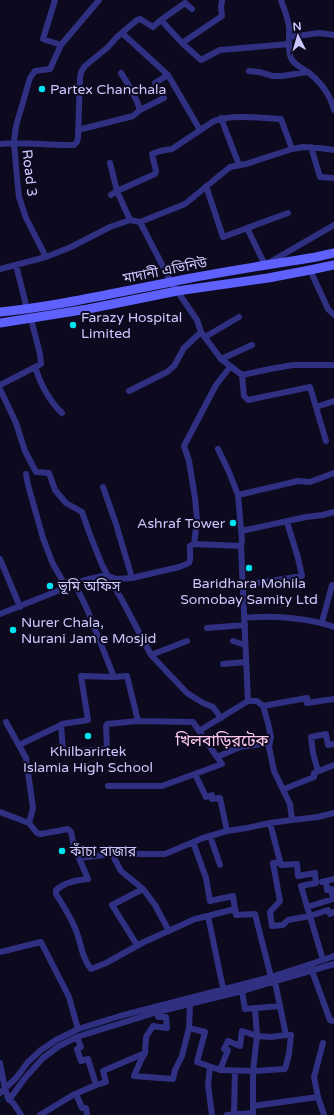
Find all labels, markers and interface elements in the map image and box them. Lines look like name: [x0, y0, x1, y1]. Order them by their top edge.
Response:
north arrow: [278, 16, 318, 56]
text: N: [292, 20, 302, 33]
place label: Partex Chanchala: [50, 81, 166, 98]
marker: Partex Chanchala: [37, 84, 47, 94]
street label: Road 3: [18, 148, 41, 198]
street label: মাদানী এভিনিউ: [121, 254, 210, 287]
place label: Farazy Hospital Limited: [81, 309, 182, 342]
marker: Farazy Hospital Limited: [68, 320, 78, 330]
place label: Ashraf Tower: [137, 515, 226, 532]
marker: Ashraf Tower: [228, 518, 238, 528]
marker: Baridhara Mohila Somobay Samity Ltd: [244, 563, 254, 573]
place label: Baridhara Mohila Somobay Samity Ltd: [180, 575, 318, 608]
place label: ভূমি অফিস: [57, 578, 121, 595]
marker: ভূমি অফিস: [45, 581, 55, 591]
place label: Nurer Chala, Nurani Jam e Mosjid: [21, 614, 156, 647]
marker: Nurer Chala, Nurani Jam e Mosjid: [8, 625, 18, 635]
marker: Khilbarirtek Islamia High School: [83, 731, 93, 741]
district label: খিলবাড়িরটেক: [175, 731, 270, 751]
place label: Khilbarirtek Islamia High School: [23, 743, 153, 776]
place label: কাঁচা বাজার: [69, 842, 137, 860]
marker: কাঁচা বাজার: [57, 846, 67, 856]

